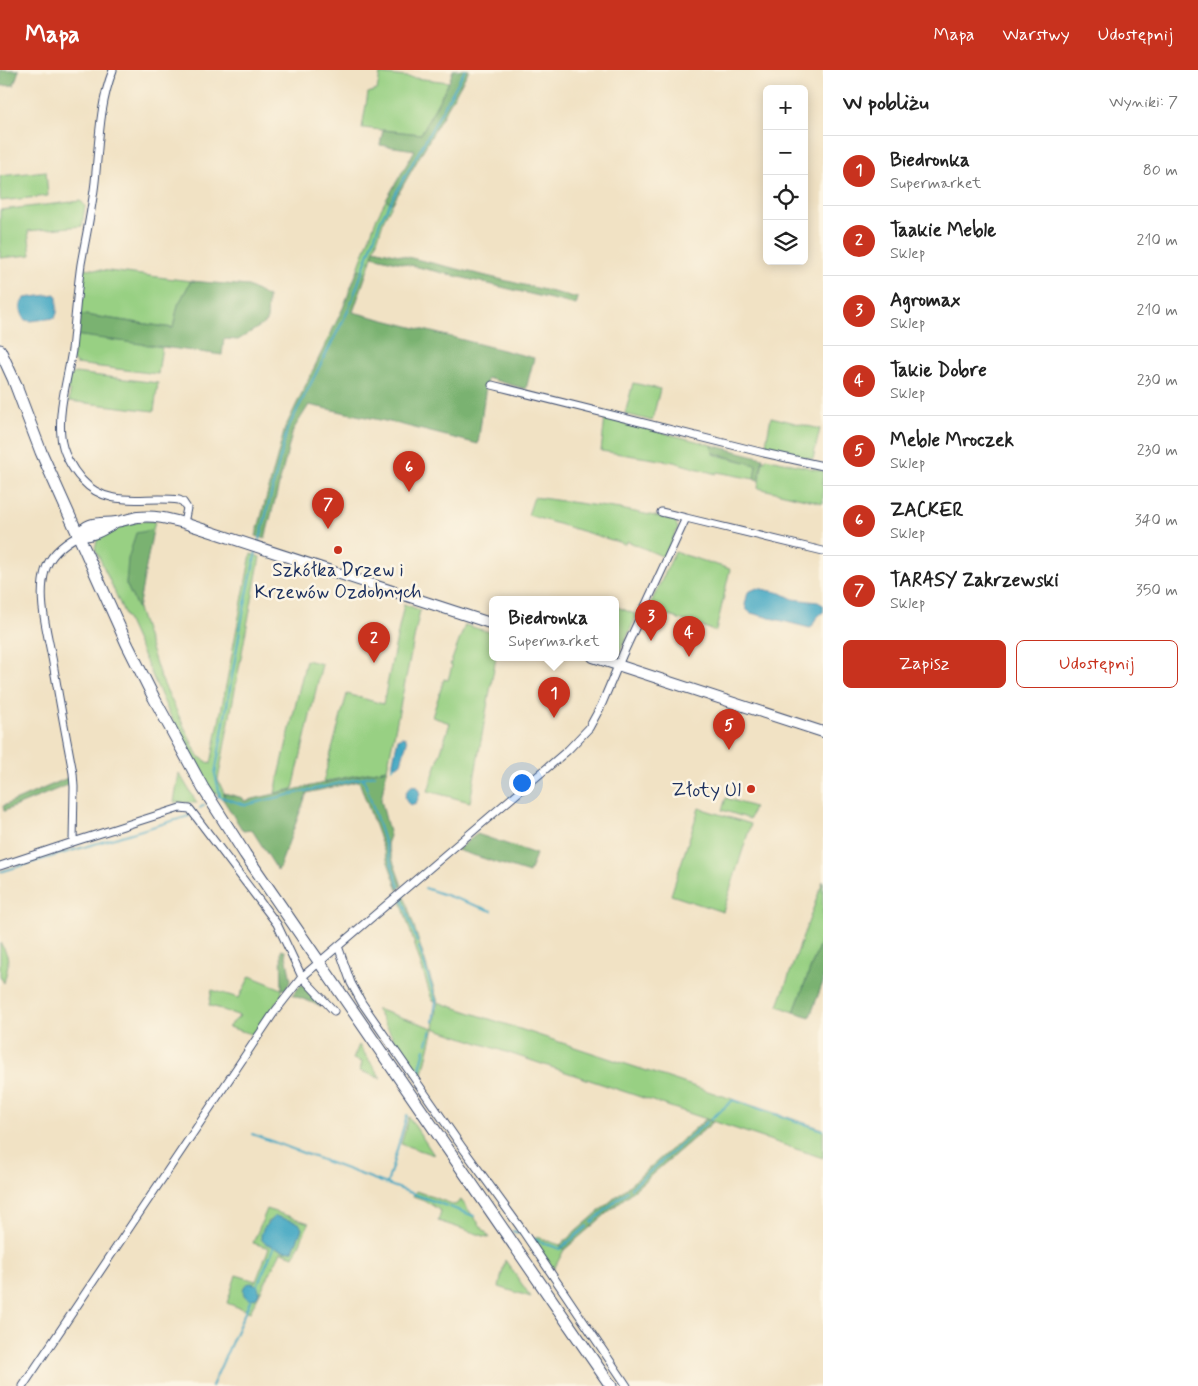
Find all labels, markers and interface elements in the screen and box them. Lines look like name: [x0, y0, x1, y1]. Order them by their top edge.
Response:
text: Mapa: [25, 20, 80, 51]
text: Mapa: [934, 23, 975, 47]
text: Warstwy: [1003, 23, 1070, 47]
text: Udostępnij: [1098, 23, 1173, 47]
map controls: [763, 85, 808, 265]
button: +: [763, 85, 808, 130]
text: W pobliżu: [843, 89, 929, 117]
text: Wyniki: 7: [1109, 92, 1178, 113]
button: −: [763, 130, 808, 175]
text: Biedronka: [890, 148, 970, 173]
text: 1: [855, 160, 863, 181]
text: 80 m: [1143, 160, 1178, 181]
text: Supermarket: [890, 173, 981, 194]
button: locate: [763, 175, 808, 220]
text: Taakie Meble: [890, 218, 996, 243]
button: layers: [763, 220, 808, 265]
text: 2: [855, 230, 863, 251]
text: 210 m: [1137, 230, 1178, 251]
text: Sklep: [890, 243, 925, 264]
text: Agromax: [890, 288, 960, 313]
text: 3: [855, 300, 863, 321]
text: 210 m: [1137, 300, 1178, 321]
text: Sklep: [890, 313, 925, 334]
text: Takie Dobre: [890, 358, 987, 383]
text: 4: [854, 370, 864, 391]
text: 230 m: [1137, 370, 1178, 391]
text: Sklep: [890, 383, 925, 404]
text: Meble Mroczek: [890, 428, 1014, 453]
text: 5: [854, 440, 864, 461]
text: 230 m: [1137, 440, 1178, 461]
pin: 6: [393, 451, 425, 492]
text: Sklep: [890, 453, 925, 474]
pin: 7: [312, 488, 344, 529]
text: ZACKER: [890, 498, 963, 523]
text: 6: [855, 510, 863, 531]
text: 340 m: [1134, 510, 1178, 531]
text: Sklep: [890, 523, 925, 544]
marker: Szkółka Drzew i Krzewów Ozdobnych: [332, 544, 344, 556]
place label: Szkółka Drzew i Krzewów Ozdobnych: [254, 558, 422, 605]
text: TARASY Zakrzewski: [890, 568, 1059, 593]
text: 7: [854, 580, 864, 601]
text: 350 m: [1136, 580, 1178, 601]
text: Sklep: [890, 593, 925, 614]
popup: [489, 596, 619, 661]
pin: 3: [635, 600, 667, 641]
text: Biedronka: [508, 606, 588, 631]
pin: 4: [673, 616, 705, 657]
pin: 2: [358, 622, 390, 663]
text: Supermarket: [508, 631, 600, 652]
button: Zapisz: [843, 640, 1006, 688]
button: Udostępnij: [1016, 640, 1178, 688]
pin: 1: [538, 677, 570, 718]
pin: 5: [713, 709, 745, 750]
your location: [509, 770, 535, 796]
place label: Złoty Ul: [672, 778, 741, 803]
marker: Złoty Ul: [745, 783, 757, 795]

